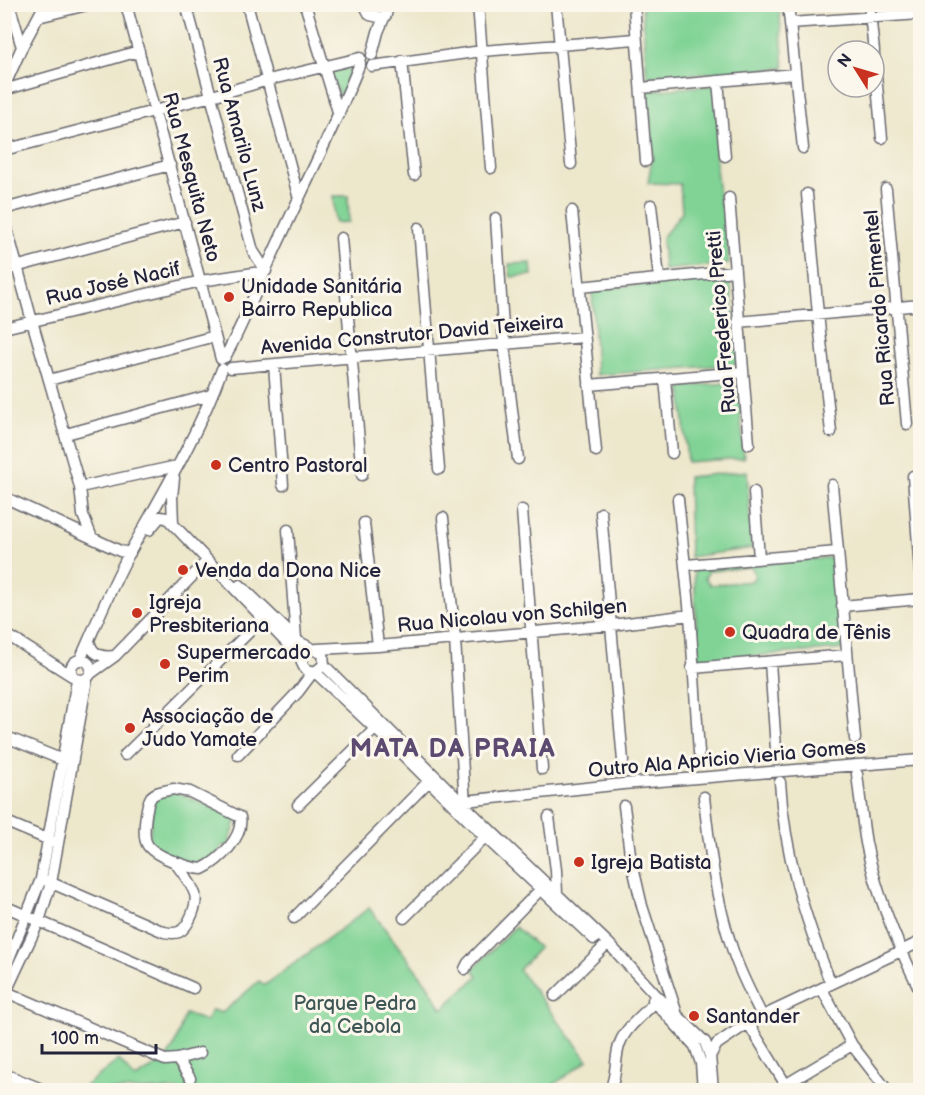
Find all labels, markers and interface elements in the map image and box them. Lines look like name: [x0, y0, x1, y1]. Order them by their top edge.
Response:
north arrow: [826, 39, 886, 99]
text: N: [834, 50, 856, 71]
street label: Rua Amarilo Lunz: [207, 55, 271, 214]
street label: Rua Mesquita Neto: [157, 90, 225, 265]
street label: Rua Ricardo Pimentel: [859, 209, 901, 407]
street label: Rua Frederico Pretti: [702, 229, 742, 414]
street label: Rua José Nacif: [43, 257, 183, 311]
place label: Unidade Sanitária Bairro Republica: [241, 275, 402, 322]
marker: Unidade Sanitária Bairro Republica: [222, 290, 236, 304]
street label: Avenida Construtor David Teixeira: [260, 310, 565, 360]
place label: Centro Pastoral: [228, 454, 368, 478]
marker: Centro Pastoral: [209, 458, 223, 472]
place label: Venda da Dona Nice: [195, 559, 381, 583]
marker: Venda da Dona Nice: [176, 563, 190, 577]
place label: Igreja Presbiteriana: [149, 591, 269, 638]
street label: Rua Nicolau von Schilgen: [396, 594, 628, 638]
marker: Igreja Presbiteriana: [130, 606, 144, 620]
place label: Quadra de Tênis: [742, 621, 891, 645]
marker: Quadra de Tênis: [723, 625, 737, 639]
place label: Supermercado Perim: [177, 641, 311, 688]
marker: Supermercado Perim: [158, 657, 172, 671]
place label: Associação de Judo Yamate: [142, 705, 274, 752]
marker: Associação de Judo Yamate: [123, 721, 137, 735]
district label: MATA DA PRAIA: [350, 734, 556, 765]
street label: Outro Ala Apricio Vieria Gomes: [587, 735, 867, 783]
place label: Igreja Batista: [591, 851, 712, 875]
marker: Igreja Batista: [572, 855, 586, 869]
park label: Parque Pedra da Cebola: [293, 992, 417, 1039]
place label: Santander: [706, 1005, 800, 1029]
marker: Santander: [687, 1009, 701, 1023]
scale bar: [42, 1017, 156, 1055]
text: 100 m: [51, 1028, 99, 1049]

